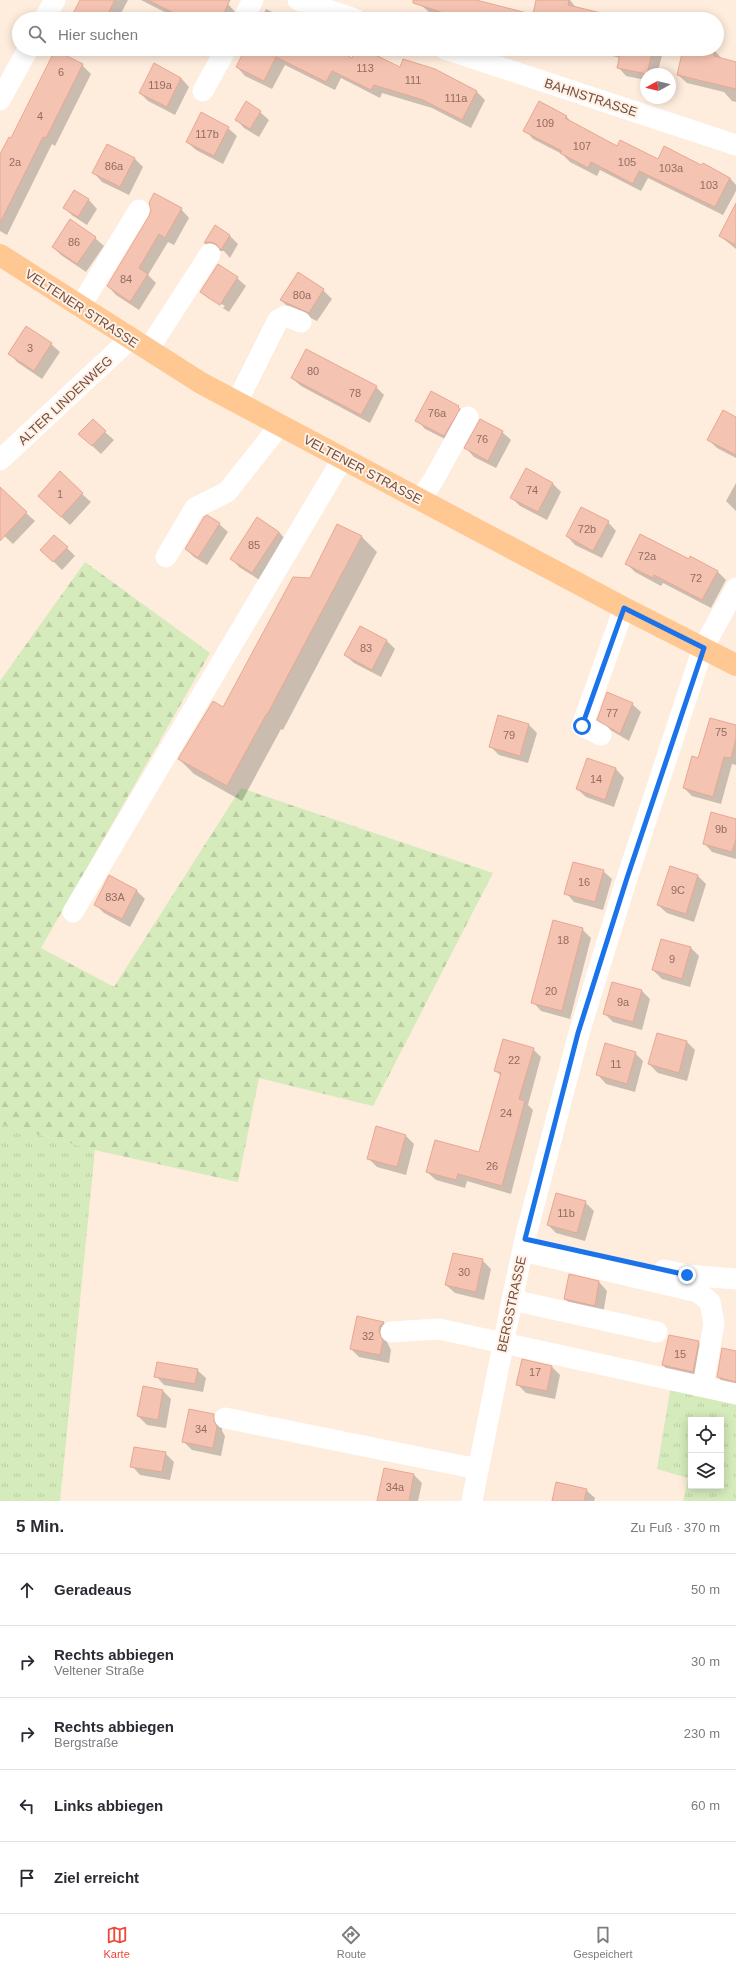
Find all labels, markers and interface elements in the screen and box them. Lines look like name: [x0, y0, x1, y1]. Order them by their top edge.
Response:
search box: [12, 12, 724, 56]
icon: search: [26, 23, 48, 45]
text: Hier suchen: [58, 26, 138, 43]
house number: 113: [356, 62, 374, 74]
house number: 6: [58, 66, 64, 78]
north arrow: [640, 68, 676, 104]
house number: 111: [405, 74, 421, 86]
street label: BAHNSTRASSE: [542, 75, 640, 120]
house number: 119a: [148, 79, 173, 91]
house number: 111a: [445, 92, 468, 104]
house number: 4: [37, 110, 43, 122]
house number: 109: [536, 117, 554, 129]
house number: 117b: [195, 128, 219, 140]
house number: 107: [573, 140, 591, 152]
house number: 2a: [9, 156, 22, 168]
house number: 105: [618, 156, 636, 168]
house number: 86a: [105, 160, 124, 172]
house number: 103a: [659, 162, 684, 174]
house number: 103: [700, 179, 718, 191]
house number: 86: [68, 236, 80, 248]
street label: VELTENER STRASSE: [22, 266, 141, 351]
house number: 84: [120, 273, 132, 285]
house number: 80a: [293, 289, 312, 301]
house number: 3: [27, 342, 33, 354]
street label: ALTER LINDENWEG: [15, 353, 116, 448]
house number: 80: [307, 365, 319, 377]
house number: 78: [349, 387, 361, 399]
house number: 76a: [428, 407, 447, 419]
street label: VELTENER STRASSE: [301, 432, 425, 507]
house number: 76: [476, 433, 488, 445]
house number: 74: [526, 484, 538, 496]
house number: 1: [57, 488, 63, 500]
house number: 72b: [578, 523, 596, 535]
house number: 85: [248, 539, 260, 551]
house number: 72a: [638, 550, 657, 562]
house number: 72: [690, 572, 702, 584]
house number: 83: [360, 642, 372, 654]
house number: 77: [606, 707, 618, 719]
route start: [573, 717, 591, 735]
house number: 75: [715, 726, 727, 738]
house number: 79: [503, 729, 515, 741]
house number: 14: [590, 773, 602, 785]
house number: 9b: [715, 823, 727, 835]
house number: 16: [578, 876, 590, 888]
house number: 9C: [671, 884, 685, 896]
house number: 83A: [105, 891, 125, 903]
house number: 18: [557, 934, 569, 946]
house number: 9: [669, 953, 675, 965]
house number: 20: [545, 985, 557, 997]
house number: 9a: [617, 996, 630, 1008]
house number: 22: [508, 1054, 520, 1066]
house number: 11: [610, 1058, 622, 1070]
house number: 24: [500, 1107, 512, 1119]
house number: 26: [486, 1160, 498, 1172]
house number: 11b: [557, 1207, 575, 1219]
street label: BERGSTRASSE: [494, 1255, 529, 1353]
house number: 30: [458, 1266, 470, 1278]
route end: [678, 1266, 696, 1284]
house number: 32: [362, 1330, 374, 1342]
house number: 15: [674, 1348, 686, 1360]
house number: 17: [529, 1366, 541, 1378]
map controls: [688, 1417, 724, 1489]
button: locate: [688, 1417, 724, 1453]
house number: 34: [195, 1423, 207, 1435]
button: layers: [688, 1453, 724, 1489]
house number: 34a: [386, 1481, 405, 1493]
text: 5 Min.: [16, 1517, 64, 1536]
text: Zu Fuß · 370 m: [630, 1520, 720, 1535]
icon: ahead: [16, 1579, 38, 1601]
text: Geradeaus: [54, 1581, 132, 1598]
text: 50 m: [691, 1582, 720, 1597]
text: Rechts abbiegen: [54, 1646, 174, 1663]
icon: right: [16, 1651, 38, 1673]
text: 30 m: [691, 1654, 720, 1669]
text: Veltener Straße: [54, 1663, 144, 1678]
text: Rechts abbiegen: [54, 1718, 174, 1735]
icon: right: [16, 1723, 38, 1745]
text: 230 m: [684, 1726, 720, 1741]
text: Bergstraße: [54, 1735, 118, 1750]
icon: left: [16, 1795, 38, 1817]
text: Links abbiegen: [54, 1797, 163, 1814]
text: 60 m: [691, 1798, 720, 1813]
icon: arrive: [16, 1867, 38, 1889]
text: Ziel erreicht: [54, 1869, 139, 1886]
tab: Karte: [104, 1924, 130, 1960]
tab: Route: [337, 1924, 366, 1960]
tab: Gespeichert: [573, 1924, 632, 1960]

